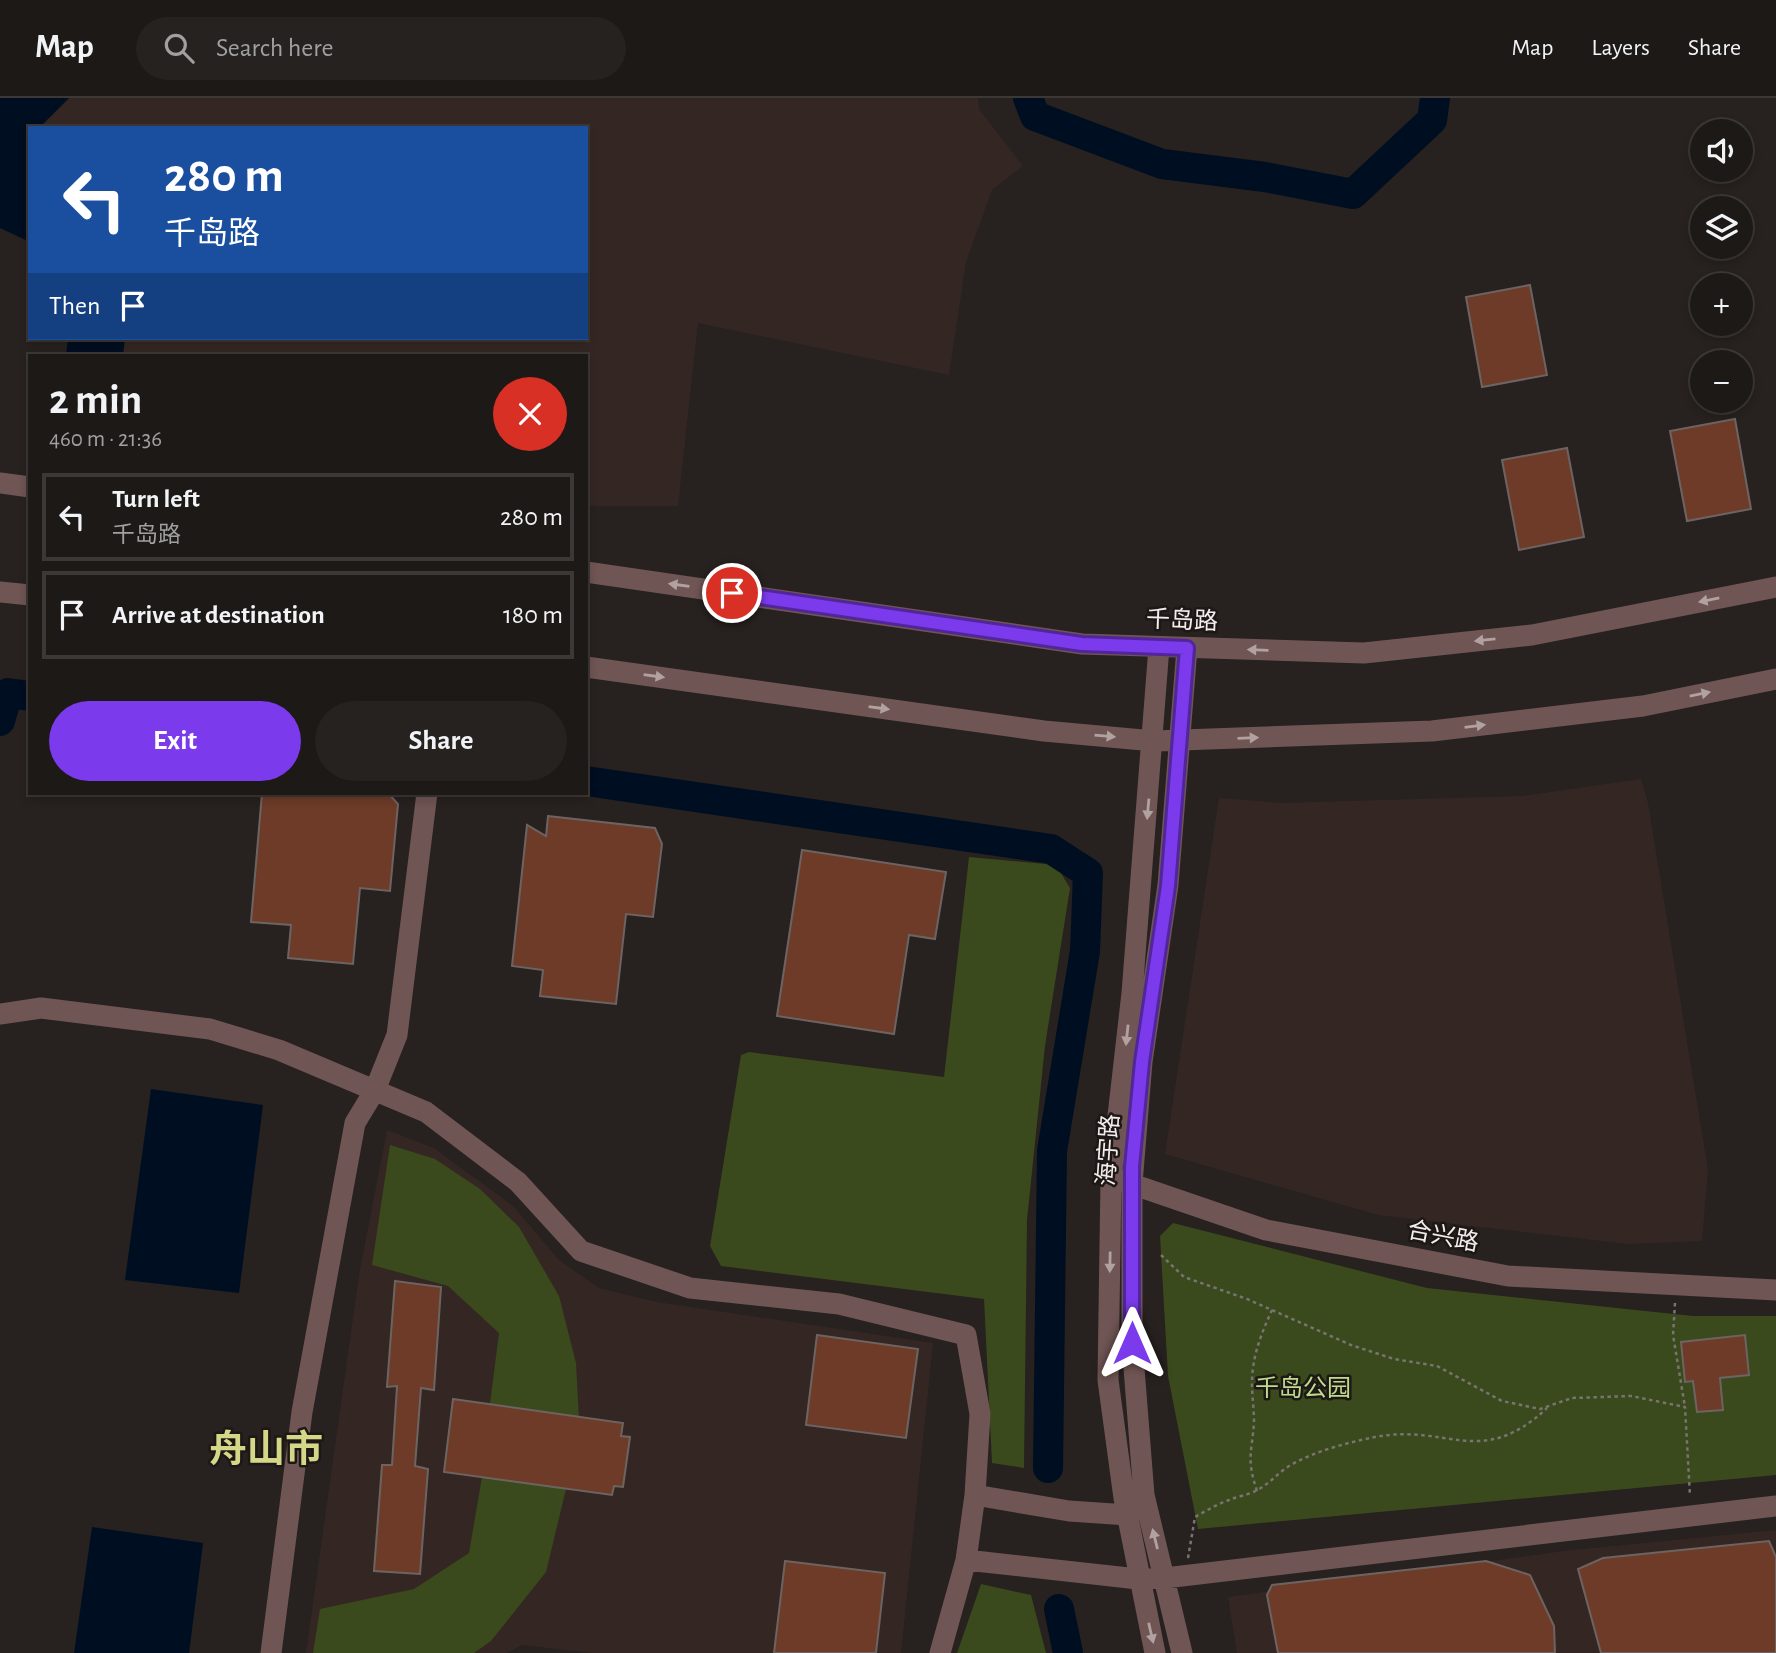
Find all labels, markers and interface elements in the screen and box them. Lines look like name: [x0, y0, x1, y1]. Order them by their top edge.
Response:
search box: [136, 17, 626, 80]
icon: search: [160, 29, 198, 67]
text: Map: [35, 31, 94, 64]
text: Search here: [216, 35, 334, 61]
text: Map: [1511, 36, 1553, 60]
text: Layers: [1591, 36, 1650, 60]
text: Share: [1688, 36, 1741, 60]
map controls: [1690, 119, 1753, 413]
button: sound: [1690, 119, 1753, 182]
text: 280 m: [164, 152, 284, 201]
icon: left: [49, 154, 140, 245]
button: layers: [1690, 196, 1753, 259]
text: 千岛路: [164, 218, 260, 250]
button: +: [1690, 273, 1753, 336]
icon: arrive: [114, 287, 152, 325]
text: Then: [49, 293, 100, 319]
button: −: [1690, 350, 1753, 413]
button: close: [493, 377, 567, 451]
text: 2 min: [49, 379, 142, 421]
text: 460 m · 21:36: [49, 428, 162, 451]
text: Turn left: [112, 486, 200, 512]
icon: left: [53, 498, 91, 536]
text: 280 m: [500, 504, 563, 530]
text: 千岛路: [112, 524, 181, 547]
pin: [702, 563, 762, 623]
icon: arrive: [713, 574, 751, 612]
one-way arrow: [668, 580, 690, 591]
one-way arrow: [1698, 595, 1720, 606]
icon: arrive: [53, 596, 91, 634]
text: Arrive at destination: [112, 602, 325, 628]
text: 180 m: [503, 602, 563, 628]
street label: 千岛路: [1146, 606, 1218, 634]
one-way arrow: [1474, 635, 1496, 646]
one-way arrow: [1247, 644, 1269, 656]
one-way arrow: [643, 671, 665, 682]
one-way arrow: [1689, 688, 1711, 699]
button: Exit: [49, 701, 301, 781]
button: Share: [315, 701, 567, 781]
one-way arrow: [868, 702, 890, 713]
one-way arrow: [1464, 721, 1486, 732]
one-way arrow: [1094, 731, 1116, 742]
one-way arrow: [1237, 732, 1259, 743]
one-way arrow: [1142, 798, 1153, 820]
one-way arrow: [1122, 1024, 1133, 1046]
street label: 海宇路: [1093, 1113, 1123, 1187]
street label: 合兴路: [1405, 1216, 1481, 1256]
one-way arrow: [1104, 1251, 1116, 1273]
position arrow: [1095, 1306, 1169, 1380]
park label: 千岛公园: [1255, 1375, 1351, 1401]
district label: 舟山市: [209, 1429, 323, 1470]
one-way arrow: [1149, 1528, 1160, 1550]
one-way arrow: [1145, 1622, 1156, 1644]

